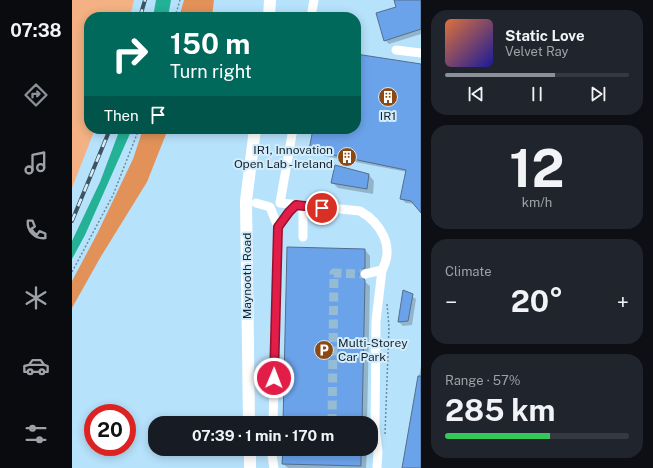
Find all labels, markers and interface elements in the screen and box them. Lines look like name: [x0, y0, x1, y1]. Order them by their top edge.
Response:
text: 07:38: [10, 20, 62, 41]
text: 150 m: [170, 27, 250, 60]
text: Static Love: [505, 27, 585, 44]
icon: right: [104, 28, 156, 80]
text: Velvet Ray: [505, 44, 569, 59]
text: Turn right: [170, 61, 252, 82]
icon: directions: [22, 81, 50, 109]
icon: previous: [465, 83, 487, 105]
icon: pause: [526, 83, 548, 105]
icon: next: [587, 83, 609, 105]
building icon: IR1: [377, 86, 399, 108]
icon: arrive: [147, 104, 169, 126]
text: Then: [104, 107, 139, 124]
place label: IR1: [380, 109, 396, 123]
text: 12: [509, 138, 565, 199]
place label: IR1, Innovation Open Lab - Ireland: [234, 143, 333, 171]
building icon: IR1, Innovation Open Lab - Ireland: [336, 146, 358, 168]
icon: music: [22, 149, 50, 177]
pin: [305, 191, 339, 225]
text: km/h: [522, 195, 552, 210]
icon: arrive: [311, 197, 333, 219]
icon: phone: [22, 216, 50, 244]
street label: Maynooth Road: [240, 233, 254, 319]
text: Climate: [445, 264, 492, 279]
text: 20°: [511, 283, 563, 319]
icon: climate: [22, 284, 50, 312]
text: −: [445, 289, 457, 315]
text: +: [617, 289, 629, 315]
place label: Multi-Storey Car Park: [338, 336, 408, 364]
parking icon: Multi-Storey Car Park: [313, 339, 335, 361]
icon: car: [22, 352, 50, 380]
position arrow: [253, 357, 295, 399]
text: Range · 57%: [445, 373, 521, 388]
text: 285 km: [445, 392, 555, 428]
speed limit sign: 20: [84, 404, 136, 456]
icon: filters: [22, 420, 50, 448]
text: 07:39 · 1 min · 170 m: [192, 427, 334, 444]

